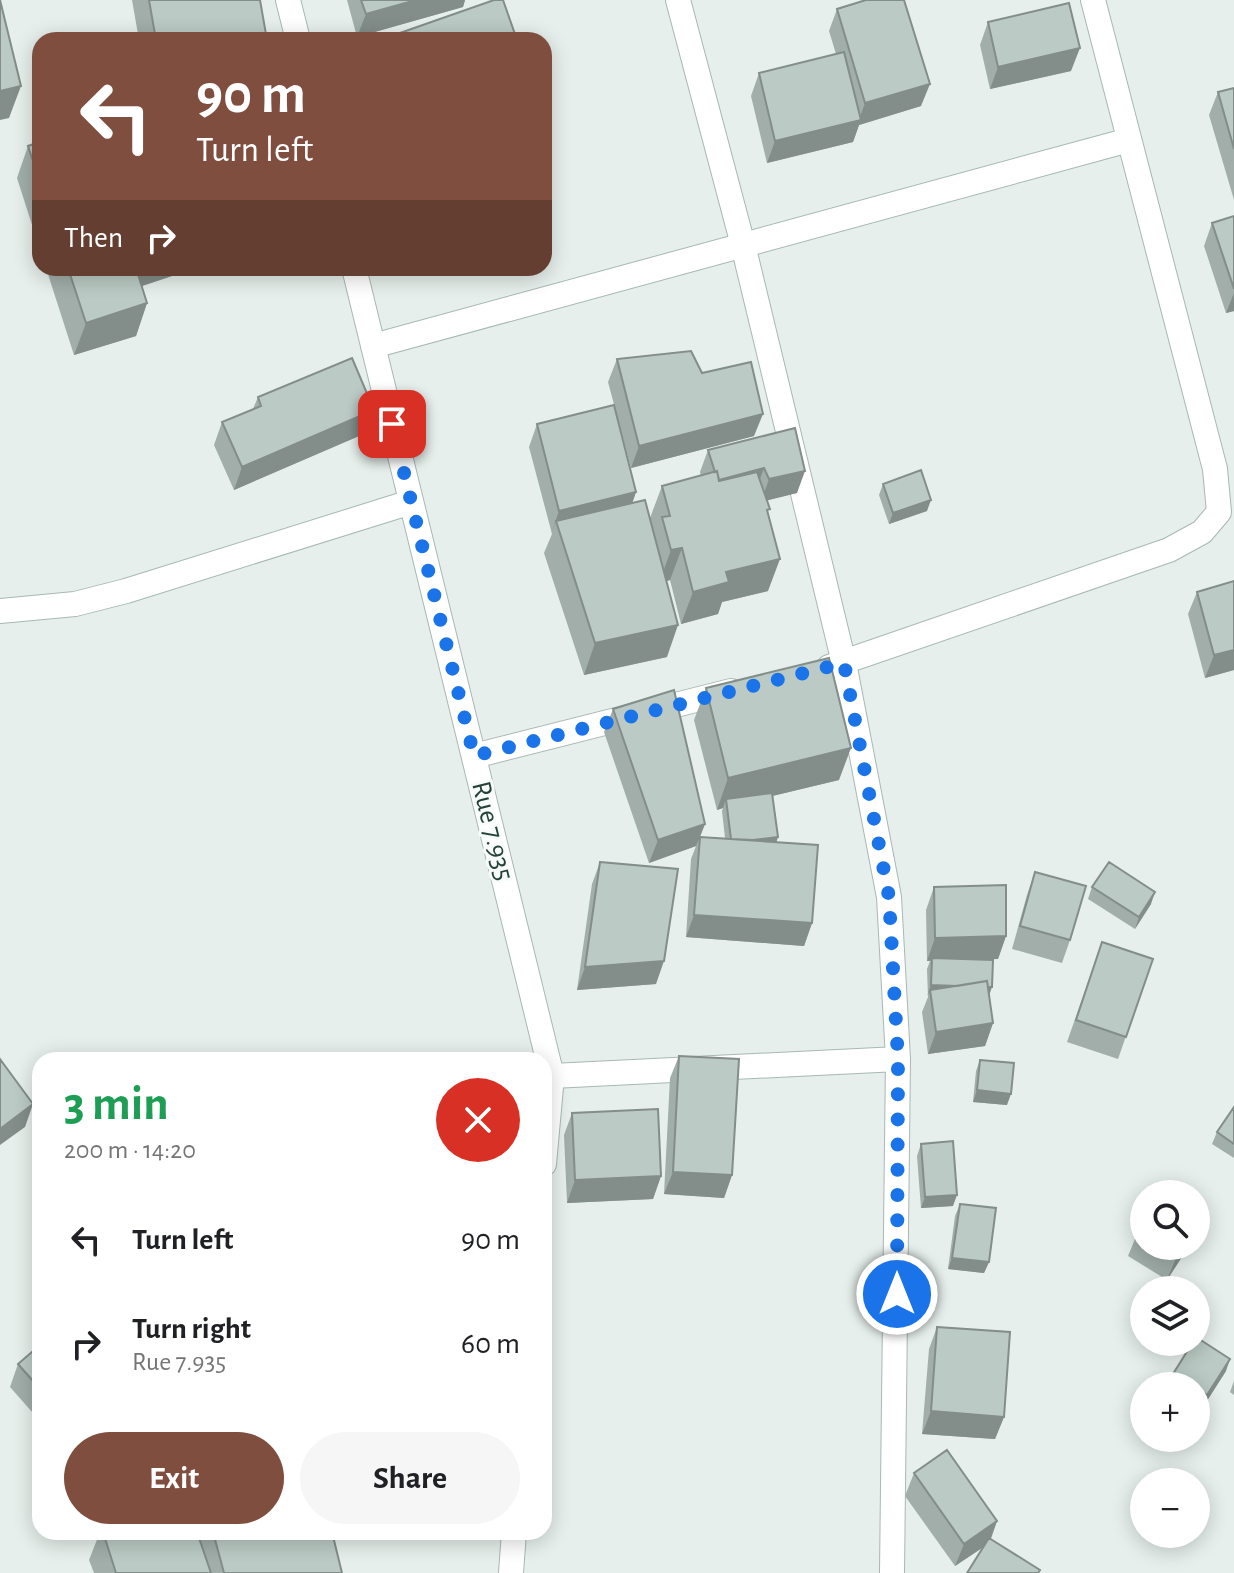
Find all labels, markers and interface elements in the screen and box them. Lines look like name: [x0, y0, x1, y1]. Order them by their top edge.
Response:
icon: left: [64, 64, 168, 168]
text: 90 m: [196, 67, 306, 123]
text: Turn left: [196, 132, 313, 168]
icon: right: [139, 216, 183, 260]
text: Then: [64, 223, 123, 253]
pin: [358, 390, 426, 458]
icon: arrive: [370, 402, 414, 446]
street label: Rue 7.935: [466, 778, 518, 884]
button: close: [436, 1078, 520, 1162]
text: 3 min: [64, 1081, 169, 1129]
text: 200 m · 14:20: [64, 1137, 196, 1163]
map controls: [1130, 1180, 1210, 1548]
button: search: [1130, 1180, 1210, 1260]
icon: left: [64, 1218, 108, 1262]
text: Turn left: [132, 1225, 233, 1255]
text: 90 m: [461, 1225, 520, 1255]
position arrow: [855, 1252, 939, 1336]
button: layers: [1130, 1276, 1210, 1356]
text: Turn right: [132, 1314, 251, 1344]
icon: right: [64, 1322, 108, 1366]
text: 60 m: [461, 1329, 520, 1359]
text: Rue 7.935: [132, 1349, 226, 1375]
button: +: [1130, 1372, 1210, 1452]
button: Exit: [64, 1432, 284, 1524]
button: Share: [300, 1432, 520, 1524]
button: −: [1130, 1468, 1210, 1548]

